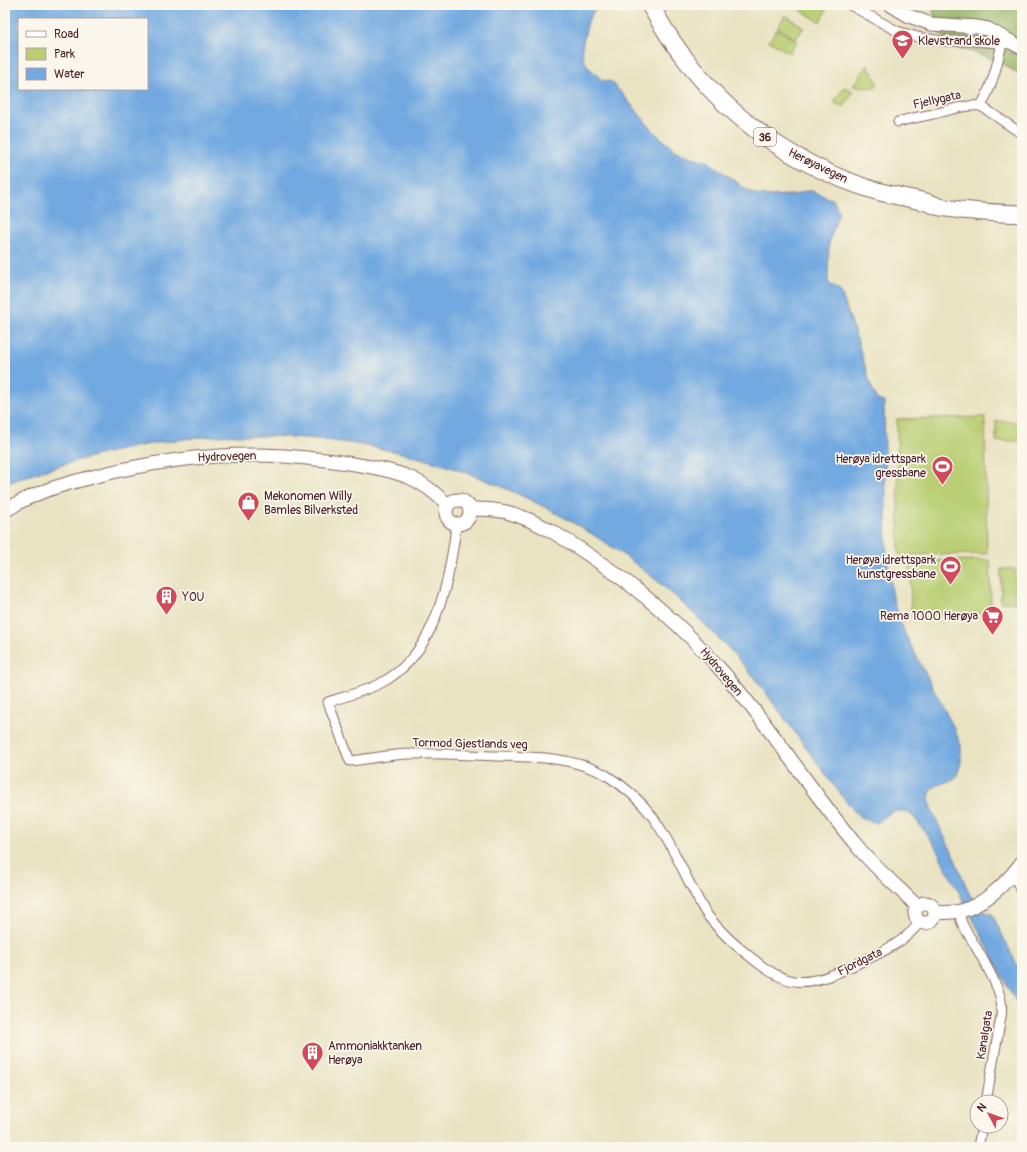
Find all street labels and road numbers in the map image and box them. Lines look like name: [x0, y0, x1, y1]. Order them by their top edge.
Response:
street label: Fjellygata: [912, 88, 963, 112]
road number: 36: [754, 128, 776, 146]
street label: Herøyavegen: [786, 145, 850, 187]
street label: Hydrovegen: [197, 448, 257, 466]
street label: Hydrovegen: [696, 645, 746, 700]
street label: Tormod Gjestlands veg: [412, 735, 528, 753]
street label: Fjordgata: [835, 945, 885, 979]
street label: Kanalgata: [974, 1009, 996, 1061]

